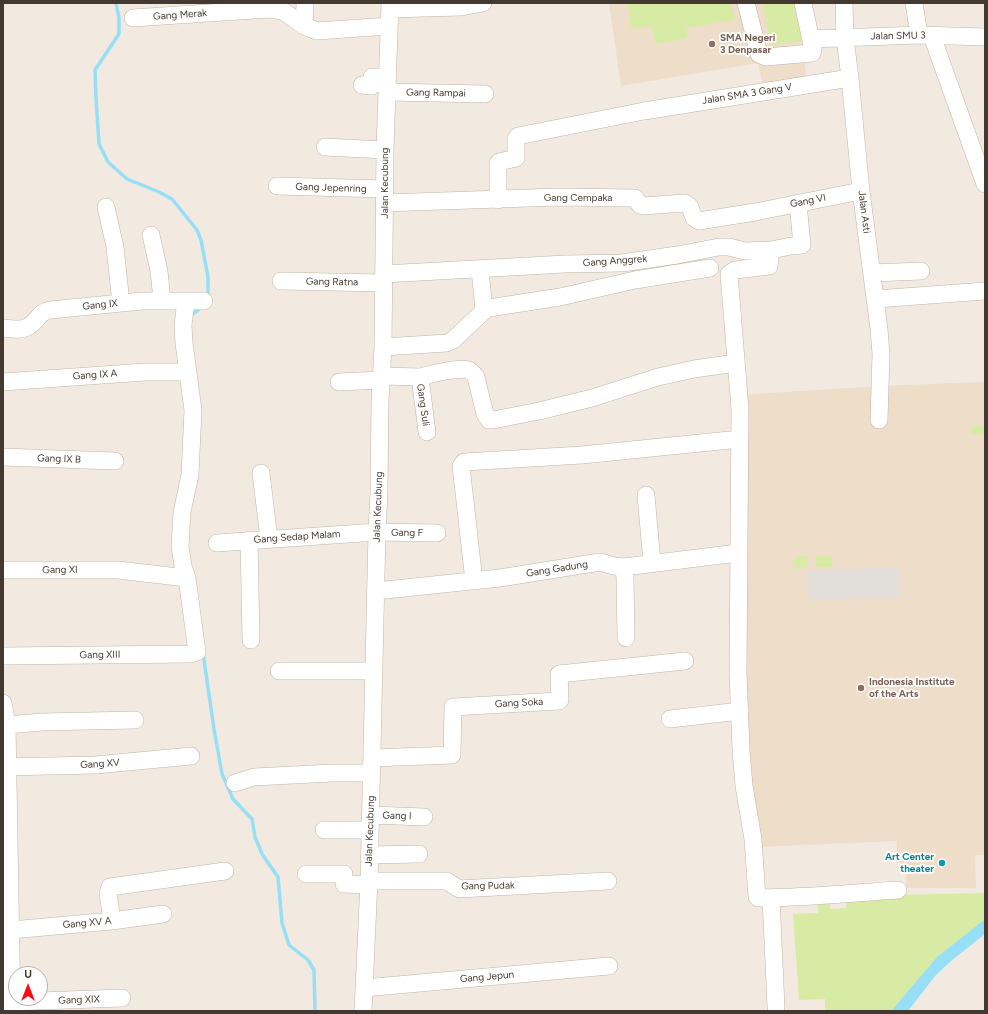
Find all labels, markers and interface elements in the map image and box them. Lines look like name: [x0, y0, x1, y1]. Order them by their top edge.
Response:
street label: Gang Merak: [153, 7, 207, 23]
street label: Jalan SMU 3: [870, 30, 926, 42]
place label: SMA Negeri 3 Denpasar: [720, 32, 775, 56]
marker: SMA Negeri 3 Denpasar: [707, 39, 717, 49]
street label: Jalan SMA 3 Gang V: [701, 81, 793, 107]
street label: Gang Rampai: [406, 86, 466, 100]
street label: Jalan Kecubung: [379, 148, 391, 218]
street label: Gang Jepenring: [295, 181, 367, 195]
street label: Jalan Asti: [855, 190, 873, 234]
street label: Gang Cempaka: [544, 192, 612, 204]
street label: Gang VI: [789, 192, 827, 210]
street label: Gang Anggrek: [582, 253, 648, 269]
street label: Gang Ratna: [306, 276, 358, 288]
street label: Gang IX: [82, 297, 118, 313]
street label: Gang IX A: [72, 367, 118, 383]
street label: Gang Suli: [414, 383, 432, 427]
street label: Gang IX B: [37, 452, 81, 466]
street label: Jalan Kecubung: [371, 471, 385, 543]
street label: Gang F: [391, 527, 423, 539]
street label: Gang Sedap Malam: [253, 528, 341, 546]
street label: Gang Gadung: [525, 558, 589, 580]
street label: Gang XI: [42, 564, 78, 576]
street label: Gang XIII: [79, 649, 121, 661]
place label: Indonesia Institute of the Arts: [869, 676, 955, 700]
marker: Indonesia Institute of the Arts: [856, 683, 866, 693]
street label: Gang Soka: [495, 696, 543, 710]
street label: Gang XV: [80, 757, 120, 771]
street label: Jalan Kecubung: [363, 795, 377, 867]
street label: Gang I: [382, 809, 412, 823]
place label: Art Center theater: [885, 851, 934, 874]
marker: Art Center theater: [937, 858, 947, 868]
street label: Gang Pudak: [461, 880, 515, 892]
street label: Gang XV A: [62, 915, 112, 931]
north arrow: [8, 966, 48, 1006]
text: U: [24, 968, 32, 981]
street label: Gang Jepun: [459, 969, 515, 985]
street label: Gang XIX: [58, 993, 100, 1007]

